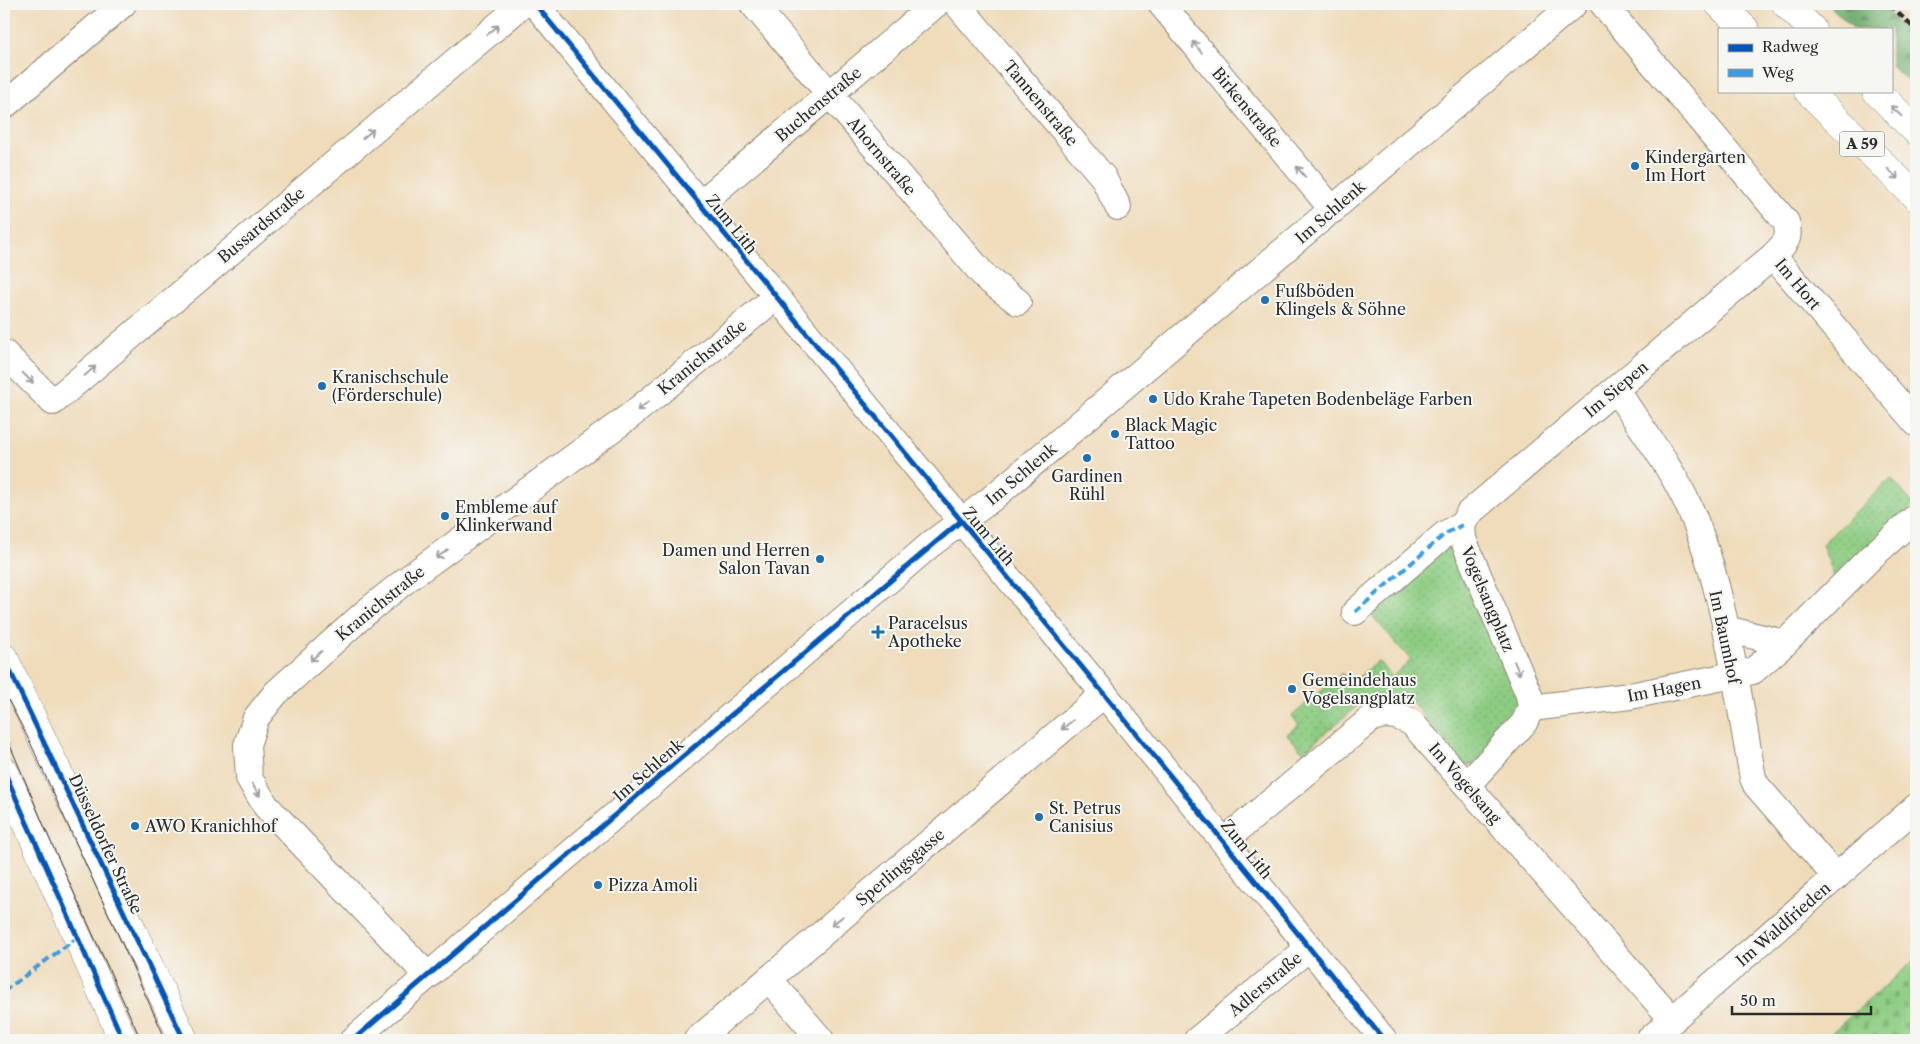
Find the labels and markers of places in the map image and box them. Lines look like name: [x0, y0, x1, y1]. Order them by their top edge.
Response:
place label: Kindergarten Im Hort: [1645, 147, 1746, 185]
marker: Kindergarten Im Hort: [1629, 160, 1641, 172]
place label: Fußböden Klingels & Söhne: [1275, 281, 1406, 319]
marker: Fußböden Klingels & Söhne: [1259, 294, 1271, 306]
place label: Kranischschule (Förderschule): [332, 367, 449, 405]
marker: Kranischschule (Förderschule): [316, 380, 328, 392]
place label: Udo Krahe Tapeten Bodenbeläge Farben: [1163, 389, 1472, 409]
marker: Udo Krahe Tapeten Bodenbeläge Farben: [1147, 393, 1159, 405]
place label: Black Magic Tattoo: [1125, 415, 1217, 453]
marker: Black Magic Tattoo: [1109, 428, 1121, 440]
marker: Gardinen Rühl: [1081, 452, 1093, 464]
place label: Gardinen Rühl: [1051, 466, 1123, 504]
place label: Embleme auf Klinkerwand: [455, 497, 559, 535]
marker: Embleme auf Klinkerwand: [439, 510, 451, 522]
place label: Damen und Herren Salon Tavan: [662, 540, 810, 578]
marker: Damen und Herren Salon Tavan: [814, 553, 826, 565]
place label: Paracelsus Apotheke: [887, 613, 968, 651]
marker: Paracelsus Apotheke: [872, 626, 884, 638]
place label: Gemeindehaus Vogelsangplatz: [1301, 670, 1417, 708]
marker: Gemeindehaus Vogelsangplatz: [1286, 683, 1298, 695]
place label: St. Petrus Canisius: [1049, 798, 1121, 836]
marker: St. Petrus Canisius: [1033, 811, 1045, 823]
place label: AWO Kranichhof: [144, 816, 279, 836]
marker: AWO Kranichhof: [129, 820, 141, 832]
place label: Pizza Amoli: [608, 875, 698, 895]
marker: Pizza Amoli: [592, 879, 604, 891]

